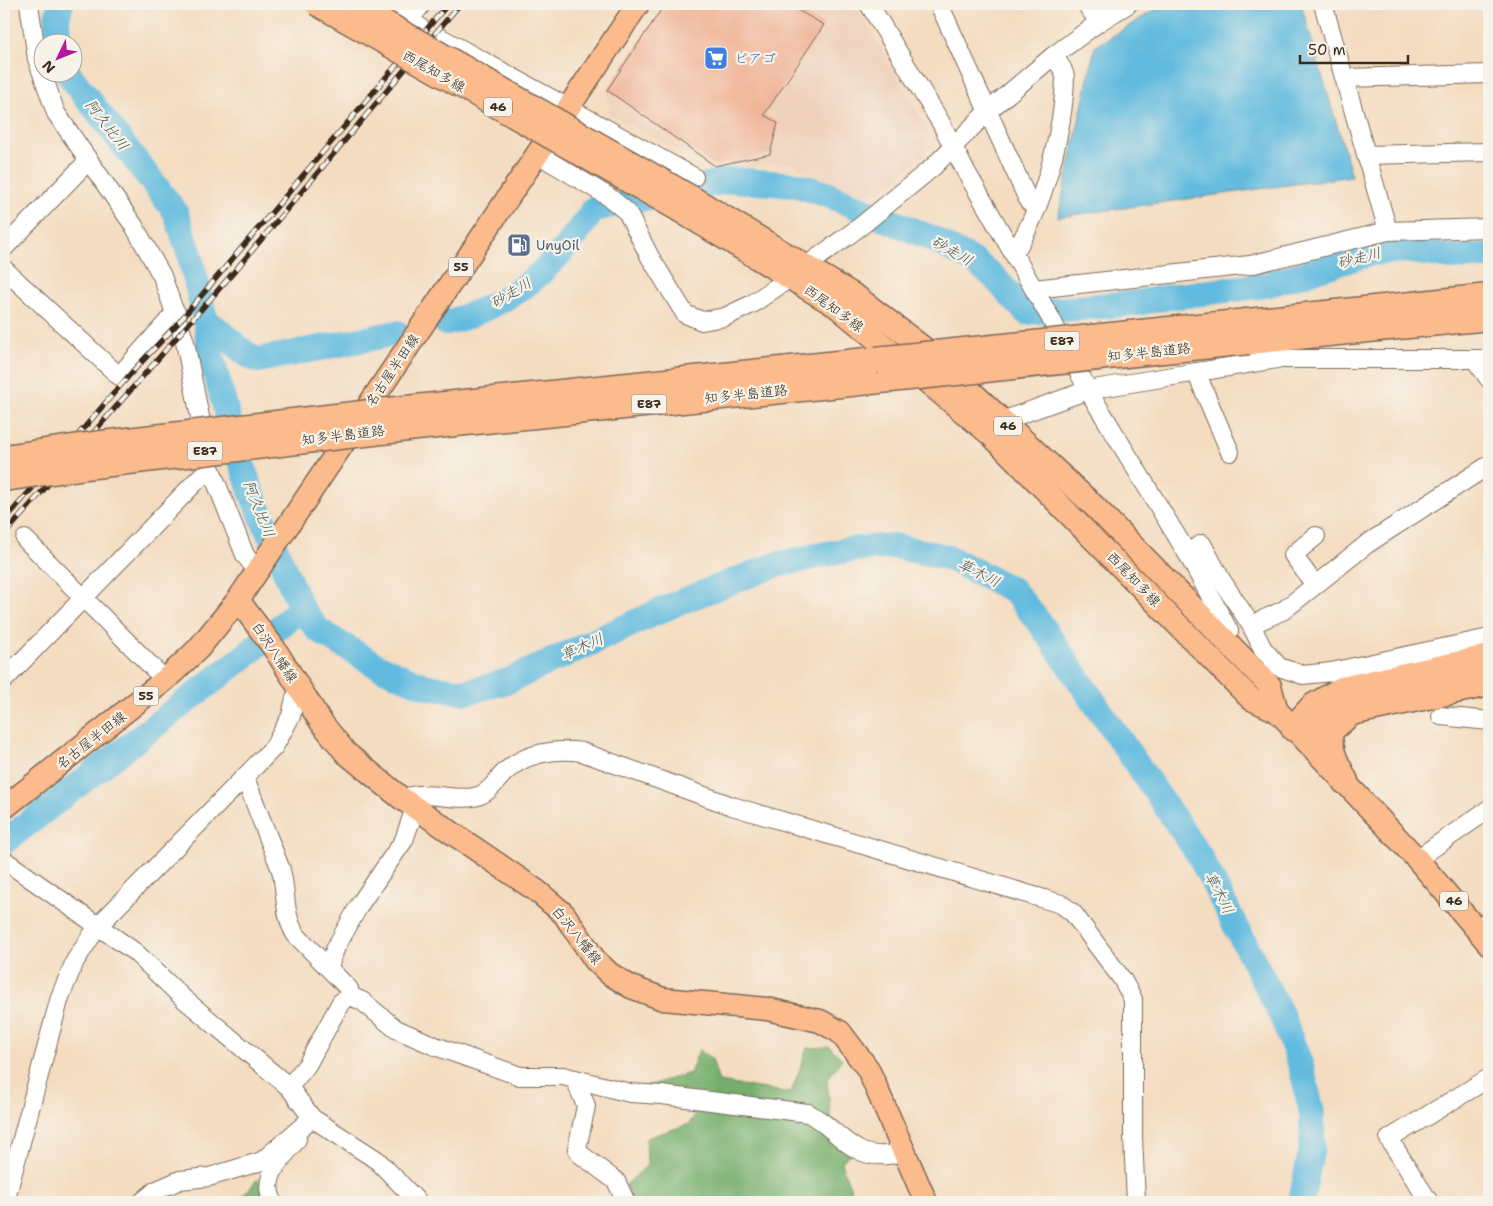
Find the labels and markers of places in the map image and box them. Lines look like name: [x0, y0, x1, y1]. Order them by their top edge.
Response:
supermarket icon: ピアゴ: [703, 45, 729, 71]
place label: ピアゴ: [734, 49, 776, 67]
fuel station icon: UnyOil: [506, 232, 532, 258]
place label: UnyOil: [536, 236, 581, 254]

